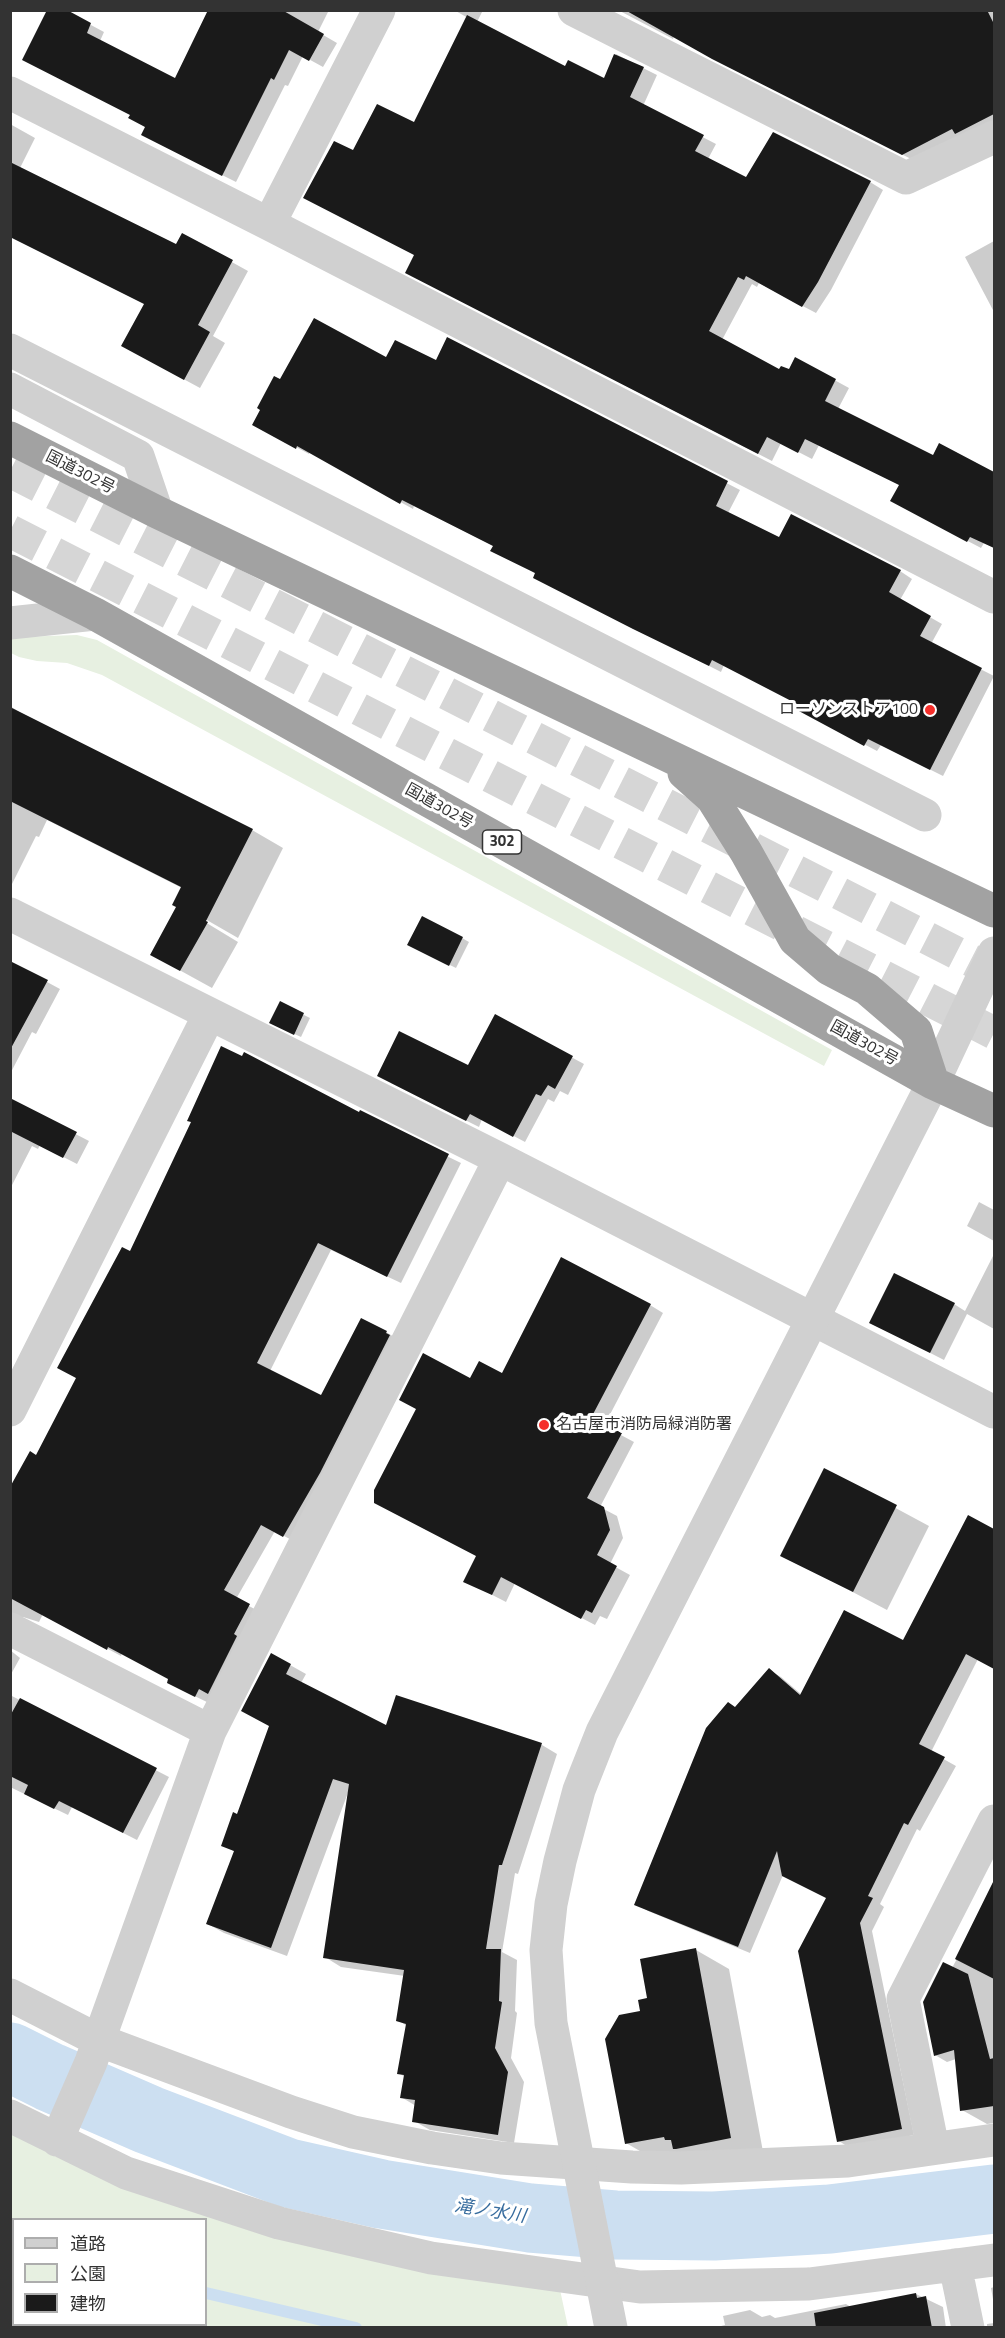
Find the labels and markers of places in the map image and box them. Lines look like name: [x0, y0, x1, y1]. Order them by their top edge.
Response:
place label: ローソンストア100: [779, 700, 918, 720]
marker: ローソンストア100: [923, 703, 937, 717]
place label: 名古屋市消防局緑消防署: [556, 1415, 732, 1435]
marker: 名古屋市消防局緑消防署: [537, 1418, 551, 1432]

